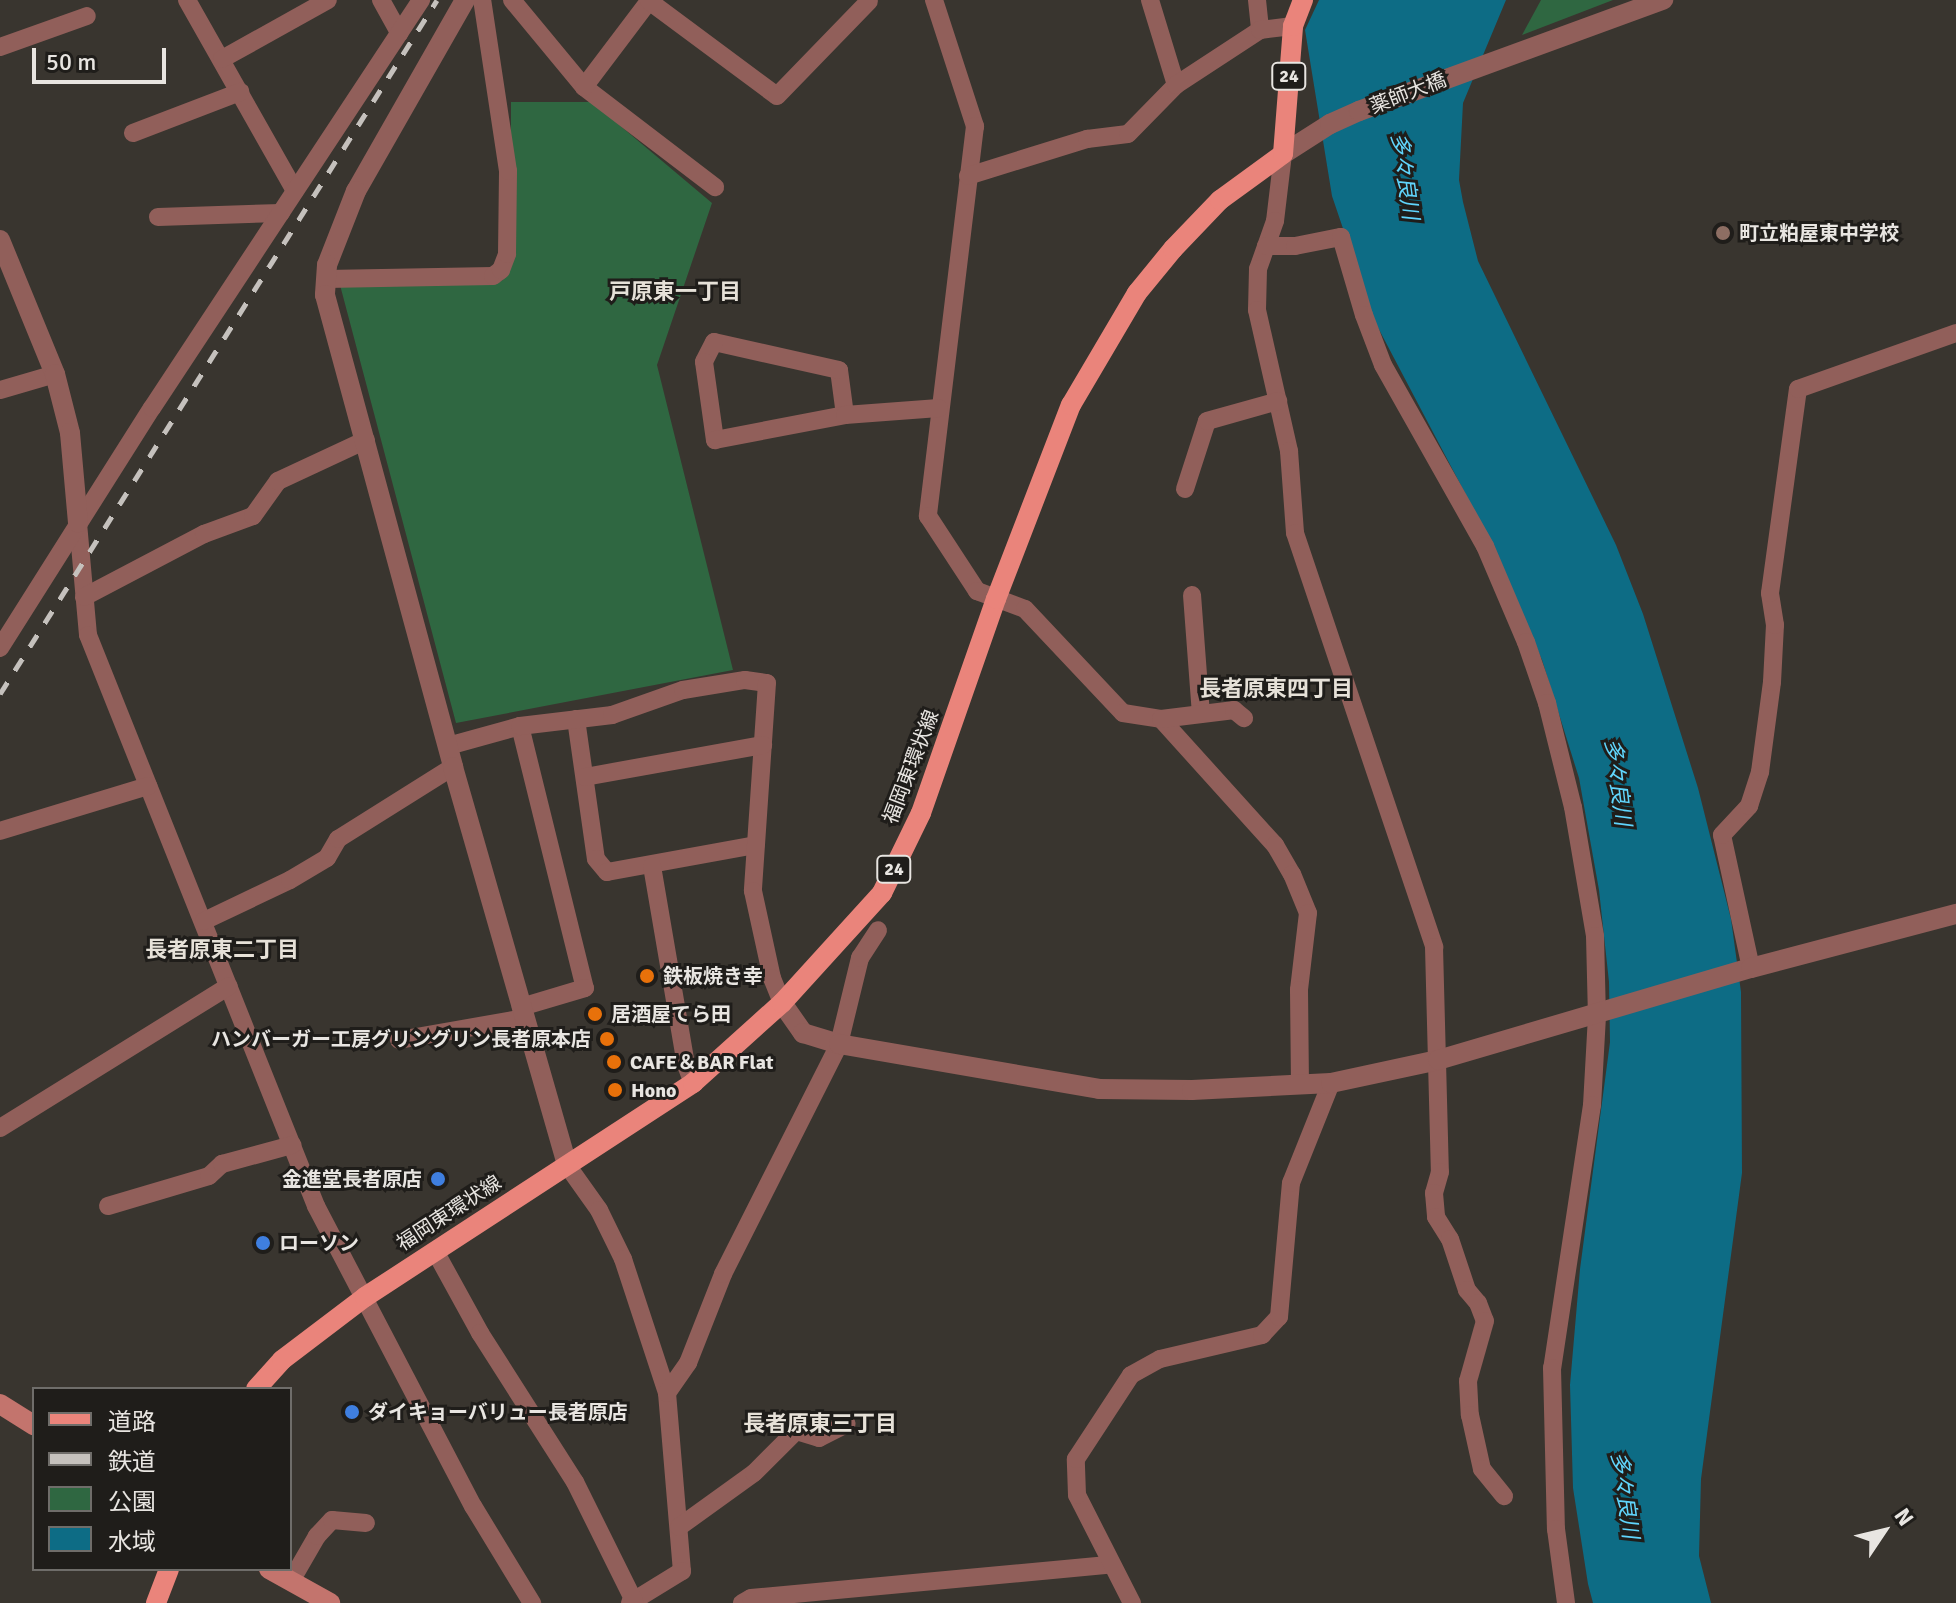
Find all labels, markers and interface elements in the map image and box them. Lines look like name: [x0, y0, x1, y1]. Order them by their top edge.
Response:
scale bar: [36, 32, 170, 82]
text: 50 m: [46, 47, 96, 77]
road number: 24: [1271, 62, 1307, 90]
street label: 薬師大橋: [1366, 67, 1450, 119]
water label: 多々良川: [1386, 131, 1424, 221]
place label: 町立粕屋東中学校: [1739, 221, 1899, 245]
marker: 町立粕屋東中学校: [1714, 224, 1732, 242]
district label: 戸原東一丁目: [609, 279, 741, 305]
district label: 長者原東四丁目: [1199, 676, 1353, 702]
street label: 福岡東環状線: [878, 707, 944, 827]
water label: 多々良川: [1600, 737, 1636, 827]
road number: 24: [876, 855, 912, 883]
district label: 長者原東二丁目: [145, 937, 299, 963]
place label: 鉄板焼き幸: [663, 964, 763, 988]
marker: 鉄板焼き幸: [638, 967, 656, 985]
place label: 居酒屋てら田: [611, 1002, 731, 1026]
marker: 居酒屋てら田: [586, 1005, 604, 1023]
place label: ハンバーガー工房グリングリン長者原本店: [211, 1027, 591, 1051]
marker: ハンバーガー工房グリングリン長者原本店: [598, 1030, 616, 1048]
place label: CAFE＆BAR Flat: [630, 1050, 773, 1074]
marker: CAFE＆BAR Flat: [605, 1053, 623, 1071]
place label: Hono: [631, 1078, 677, 1102]
marker: Hono: [606, 1081, 624, 1099]
place label: 金進堂長者原店: [282, 1167, 422, 1191]
street label: 福岡東環状線: [392, 1170, 506, 1256]
marker: 金進堂長者原店: [429, 1170, 447, 1188]
place label: ローソン: [279, 1231, 359, 1255]
marker: ローソン: [254, 1234, 272, 1252]
legend: [32, 1387, 292, 1571]
place label: ダイキョーバリュー長者原店: [368, 1400, 628, 1424]
marker: ダイキョーバリュー長者原店: [343, 1403, 361, 1421]
text: 道路: [108, 1407, 156, 1437]
district label: 長者原東三丁目: [743, 1411, 897, 1437]
text: 鉄道: [108, 1447, 156, 1477]
water label: 多々良川: [1606, 1450, 1644, 1540]
text: 公園: [108, 1487, 156, 1517]
north arrow: [1844, 1491, 1924, 1571]
text: N: [1889, 1503, 1920, 1531]
text: 水域: [108, 1527, 156, 1557]

